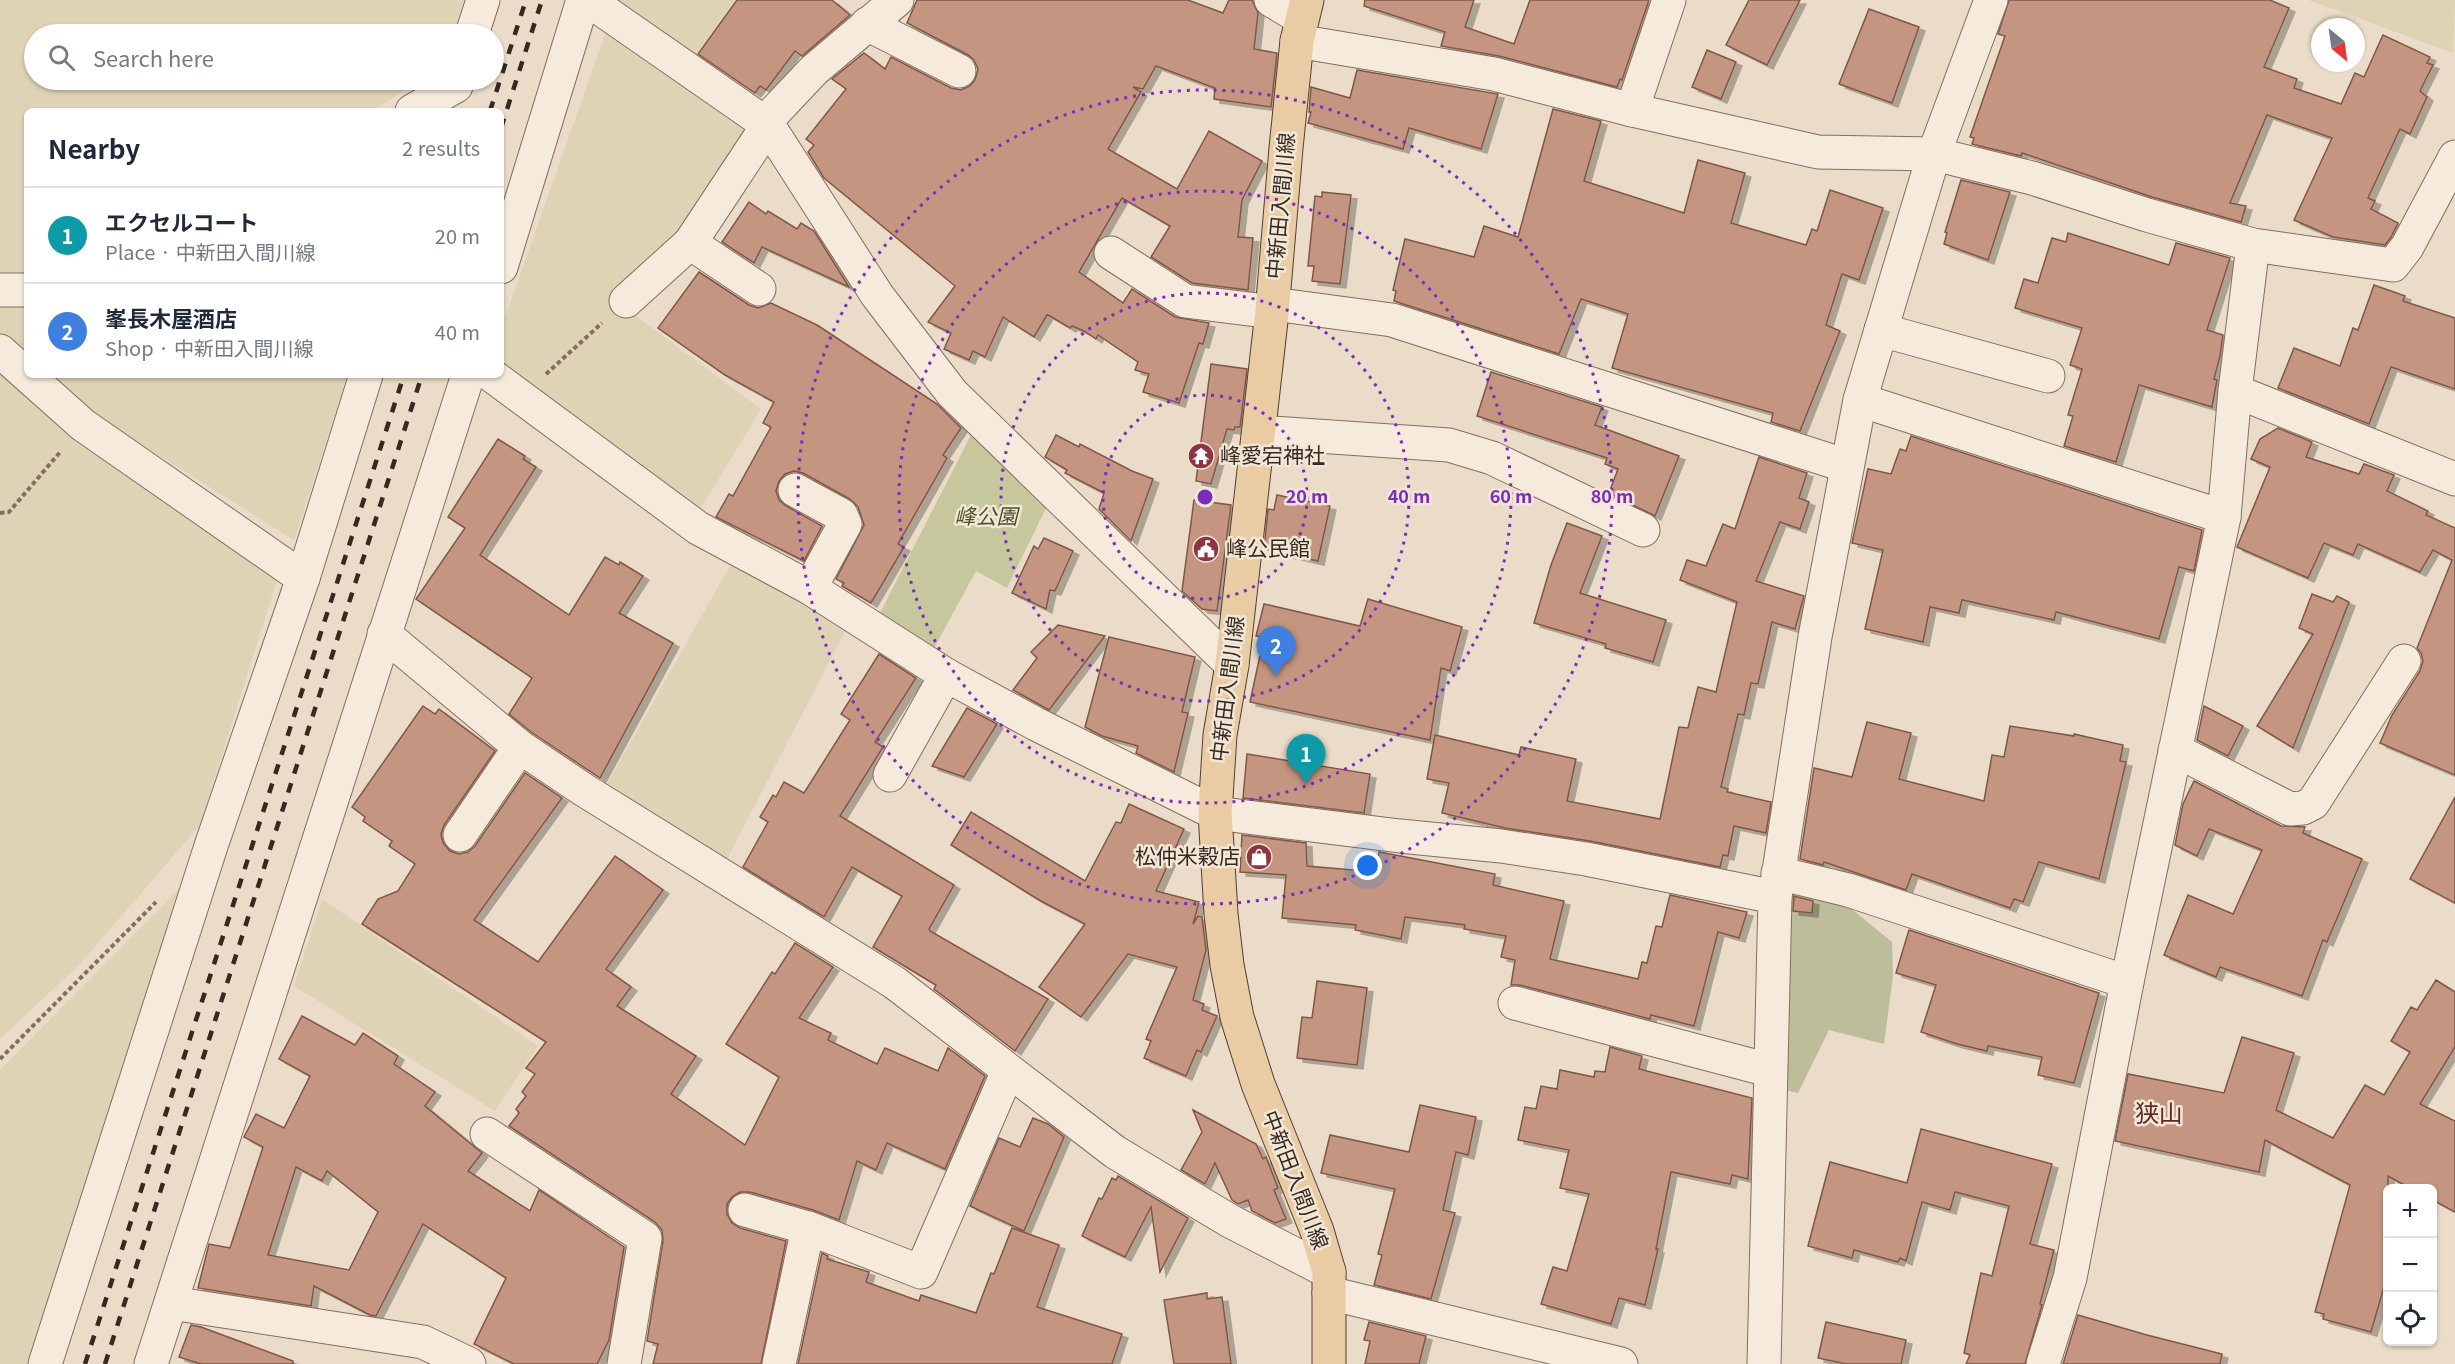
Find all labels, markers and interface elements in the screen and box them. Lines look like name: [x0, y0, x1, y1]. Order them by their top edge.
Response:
north arrow: [2311, 18, 2365, 72]
search box: [24, 24, 504, 90]
icon: search: [45, 41, 78, 74]
text: Search here: [93, 41, 214, 73]
text: Nearby: [48, 129, 140, 166]
street label: 中新田入間川線: [1258, 131, 1300, 280]
text: 2 results: [402, 133, 480, 162]
text: エクセルコート: [105, 205, 259, 237]
text: 1: [62, 221, 73, 250]
text: 20 m: [435, 221, 480, 250]
text: Place · 中新田入間川線: [105, 237, 316, 266]
text: 峯長木屋酒店: [105, 301, 237, 333]
text: 2: [62, 317, 73, 346]
text: 40 m: [435, 317, 480, 346]
text: Shop · 中新田入間川線: [105, 333, 314, 362]
place label: 峰愛宕神社: [1220, 439, 1325, 469]
temple icon: 峰愛宕神社: [1186, 441, 1216, 471]
text: 20 m: [1286, 482, 1328, 508]
text: 40 m: [1388, 482, 1430, 508]
text: 60 m: [1490, 482, 1532, 508]
text: 80 m: [1591, 482, 1633, 508]
centre of rings: [1195, 487, 1215, 507]
park label: 峰公園: [955, 500, 1020, 530]
place label: 峰公民館: [1226, 532, 1310, 562]
public building icon: 峰公民館: [1191, 534, 1221, 564]
street label: 中新田入間川線: [1202, 614, 1250, 764]
pin: 2: [1256, 626, 1296, 676]
pin: 1: [1286, 734, 1326, 784]
place label: 松仲米穀店: [1135, 840, 1240, 870]
shop icon: 松仲米穀店: [1244, 842, 1274, 872]
your location: [1353, 851, 1382, 880]
district label: 狭山: [2135, 1094, 2183, 1129]
street label: 中新田入間川線: [1257, 1105, 1337, 1253]
map controls: [2383, 1184, 2437, 1346]
button: +: [2383, 1184, 2437, 1238]
button: −: [2383, 1238, 2437, 1292]
button: locate: [2383, 1292, 2437, 1346]

